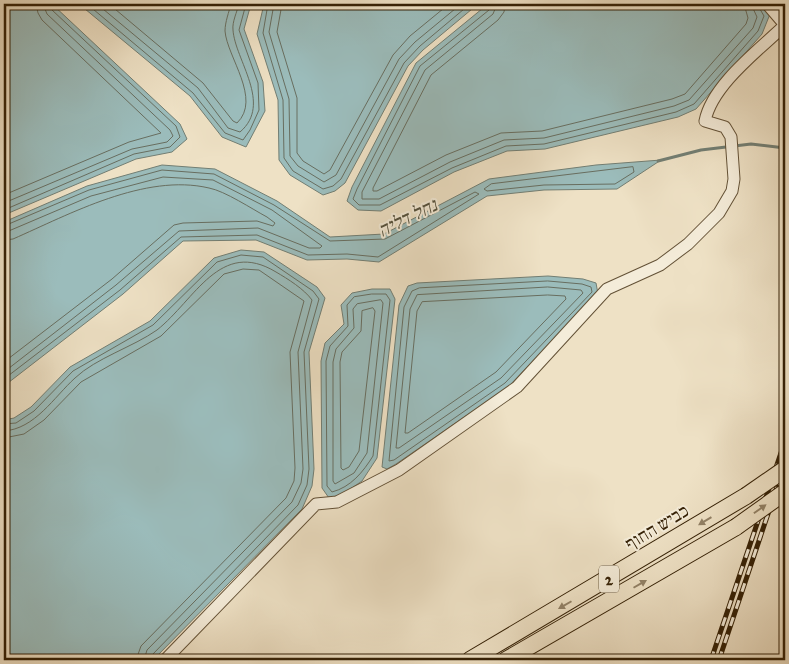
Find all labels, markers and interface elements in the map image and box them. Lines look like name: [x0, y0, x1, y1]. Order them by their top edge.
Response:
water label: נחל דליה: [374, 193, 442, 242]
street label: כביש החוף: [621, 500, 693, 554]
one-way arrow: [754, 504, 767, 514]
one-way arrow: [698, 517, 711, 526]
road number: 2: [599, 566, 619, 592]
one-way arrow: [632, 580, 647, 588]
one-way arrow: [559, 600, 572, 609]

